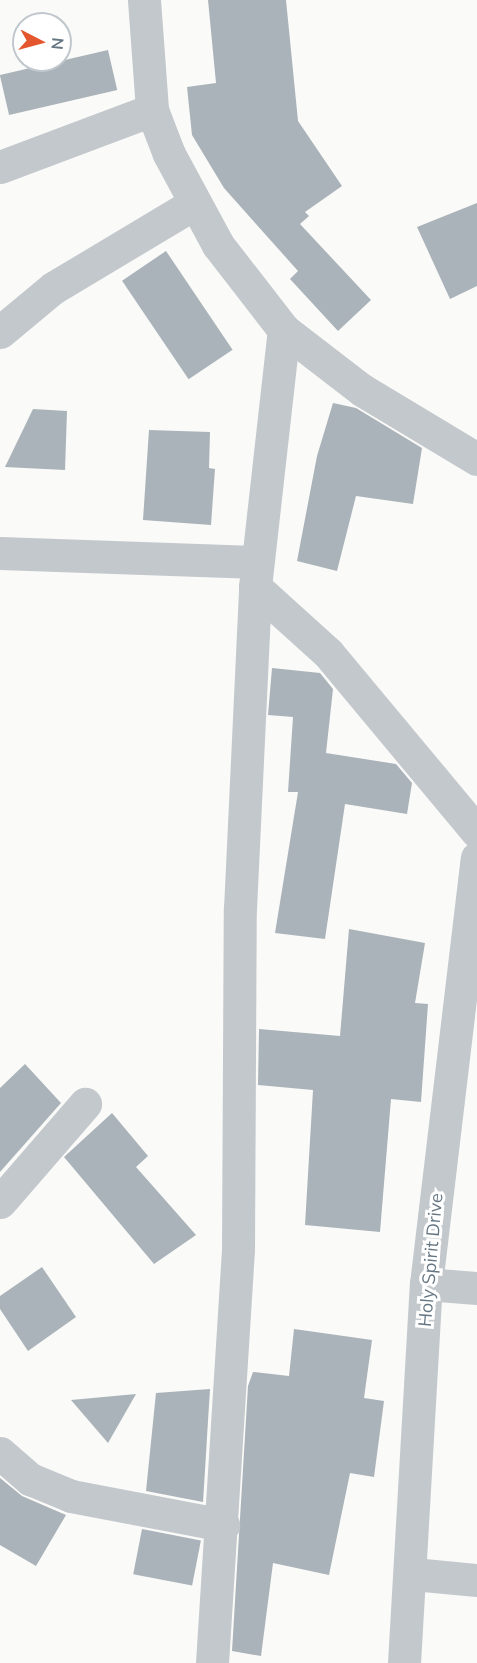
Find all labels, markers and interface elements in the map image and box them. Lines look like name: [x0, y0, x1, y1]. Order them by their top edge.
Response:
north arrow: [12, 12, 72, 72]
text: N: [47, 37, 68, 51]
street label: Holy Spirit Drive: [414, 1192, 448, 1328]

